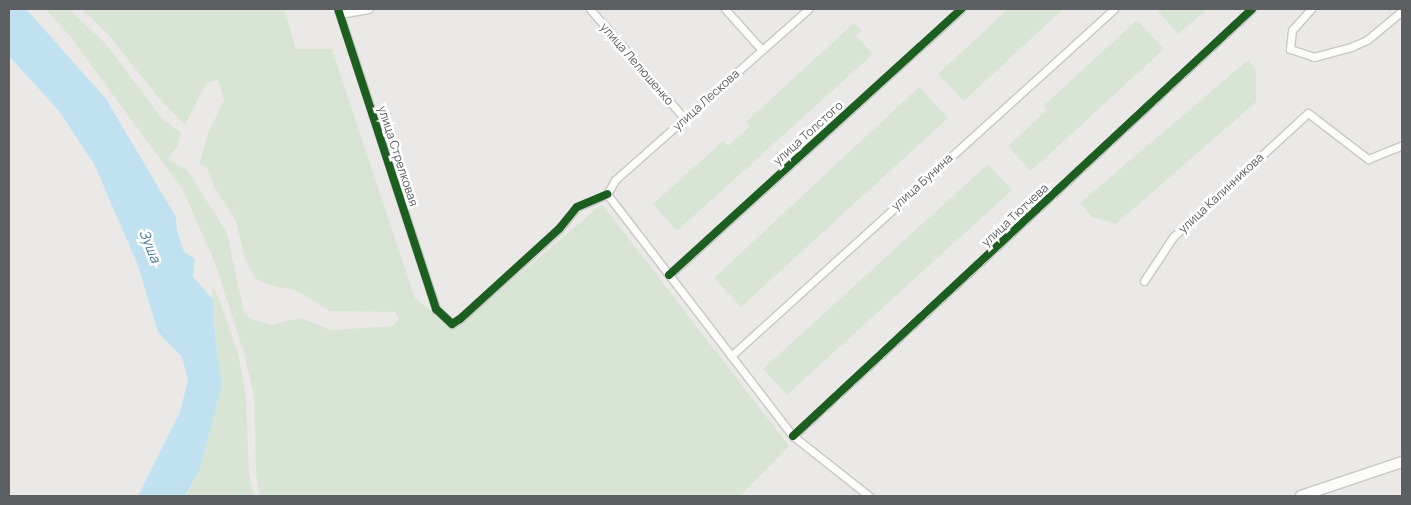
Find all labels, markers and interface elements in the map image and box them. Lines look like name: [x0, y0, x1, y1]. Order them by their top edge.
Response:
street label: улица Лелюшенко: [597, 20, 677, 108]
street label: улица Лескова: [670, 66, 742, 134]
street label: улица Толстого: [770, 98, 846, 168]
street label: улица Стрелковая: [375, 104, 421, 208]
street label: улица Калинникова: [1176, 150, 1266, 236]
street label: улица Бунина: [888, 151, 956, 213]
street label: улица Тютчева: [979, 181, 1051, 249]
water label: Зуша: [136, 227, 164, 265]

